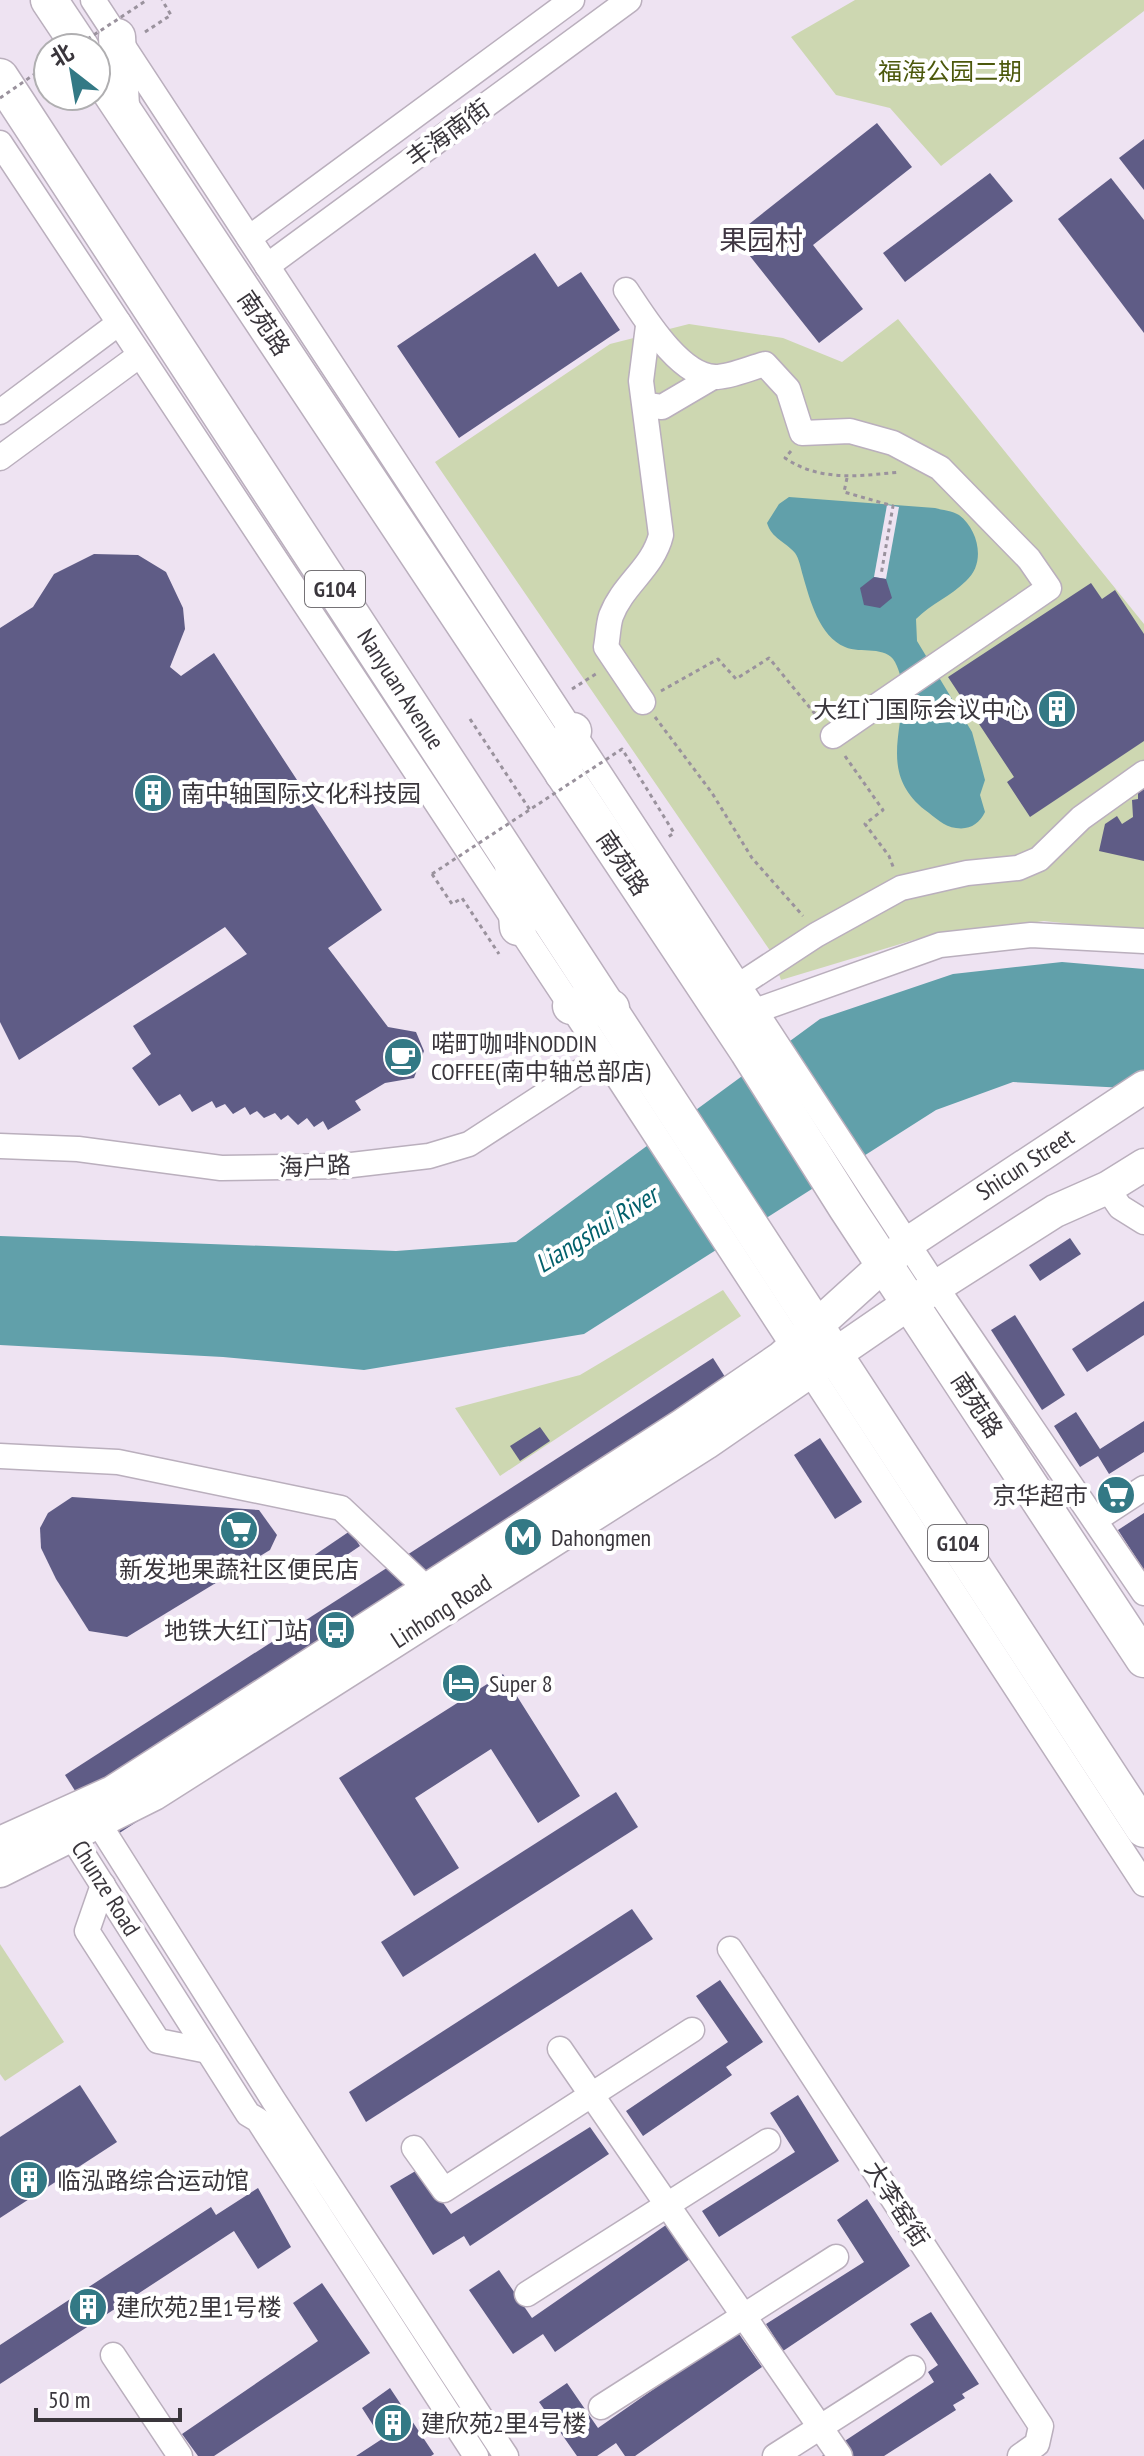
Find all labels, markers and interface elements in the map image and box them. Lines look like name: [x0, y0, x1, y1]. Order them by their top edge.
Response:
north arrow: [32, 32, 112, 112]
text: 北: [45, 37, 78, 73]
park label: 福海公园二期: [878, 56, 1022, 87]
street label: 丰海南街: [400, 92, 496, 174]
district label: 果园村: [719, 221, 803, 258]
street label: 南苑路: [231, 284, 297, 362]
road number: G104: [305, 571, 365, 607]
street label: Nanyuan Avenue: [350, 623, 452, 755]
building icon: 大红门国际会议中心: [1036, 688, 1078, 730]
place label: 大红门国际会议中心: [813, 694, 1029, 725]
building icon: 南中轴国际文化科技园: [132, 772, 174, 814]
place label: 南中轴国际文化科技园: [181, 778, 421, 809]
street label: 南苑路: [590, 824, 656, 902]
place label: 喏町咖啡NODDIN COFFEE(南中轴总部店): [431, 1028, 651, 1087]
cafe icon: 喏町咖啡NODDIN COFFEE(南中轴总部店): [382, 1036, 424, 1078]
street label: Shicun Street: [970, 1121, 1080, 1207]
street label: 海户路: [278, 1149, 352, 1183]
water label: Liangshui River: [529, 1176, 667, 1280]
street label: 南苑路: [944, 1366, 1010, 1444]
supermarket icon: 京华超市: [1095, 1474, 1137, 1516]
place label: 京华超市: [992, 1480, 1088, 1511]
supermarket icon: 新发地果蔬社区便民店: [218, 1509, 260, 1551]
metro station icon: Dahongmen: [502, 1516, 544, 1558]
place label: Dahongmen: [551, 1522, 651, 1553]
road number: G104: [928, 1525, 988, 1561]
place label: 新发地果蔬社区便民店: [119, 1554, 359, 1585]
street label: Linhong Road: [385, 1567, 497, 1655]
bus stop icon: 地铁大红门站: [315, 1609, 357, 1651]
place label: 地铁大红门站: [164, 1615, 308, 1646]
hotel icon: Super 8: [440, 1662, 482, 1704]
place label: Super 8: [489, 1668, 553, 1699]
street label: Chunze Road: [65, 1834, 147, 1942]
street label: 大李窑街: [858, 2155, 936, 2253]
building icon: 临泓路综合运动馆: [8, 2159, 50, 2201]
place label: 临泓路综合运动馆: [57, 2165, 249, 2196]
building icon: 建欣苑2里1号楼: [67, 2286, 109, 2328]
place label: 建欣苑2里1号楼: [116, 2292, 282, 2323]
scale bar: [36, 2372, 180, 2422]
text: 50 m: [48, 2384, 90, 2415]
building icon: 建欣苑2里4号楼: [372, 2402, 414, 2444]
place label: 建欣苑2里4号楼: [421, 2408, 587, 2439]

